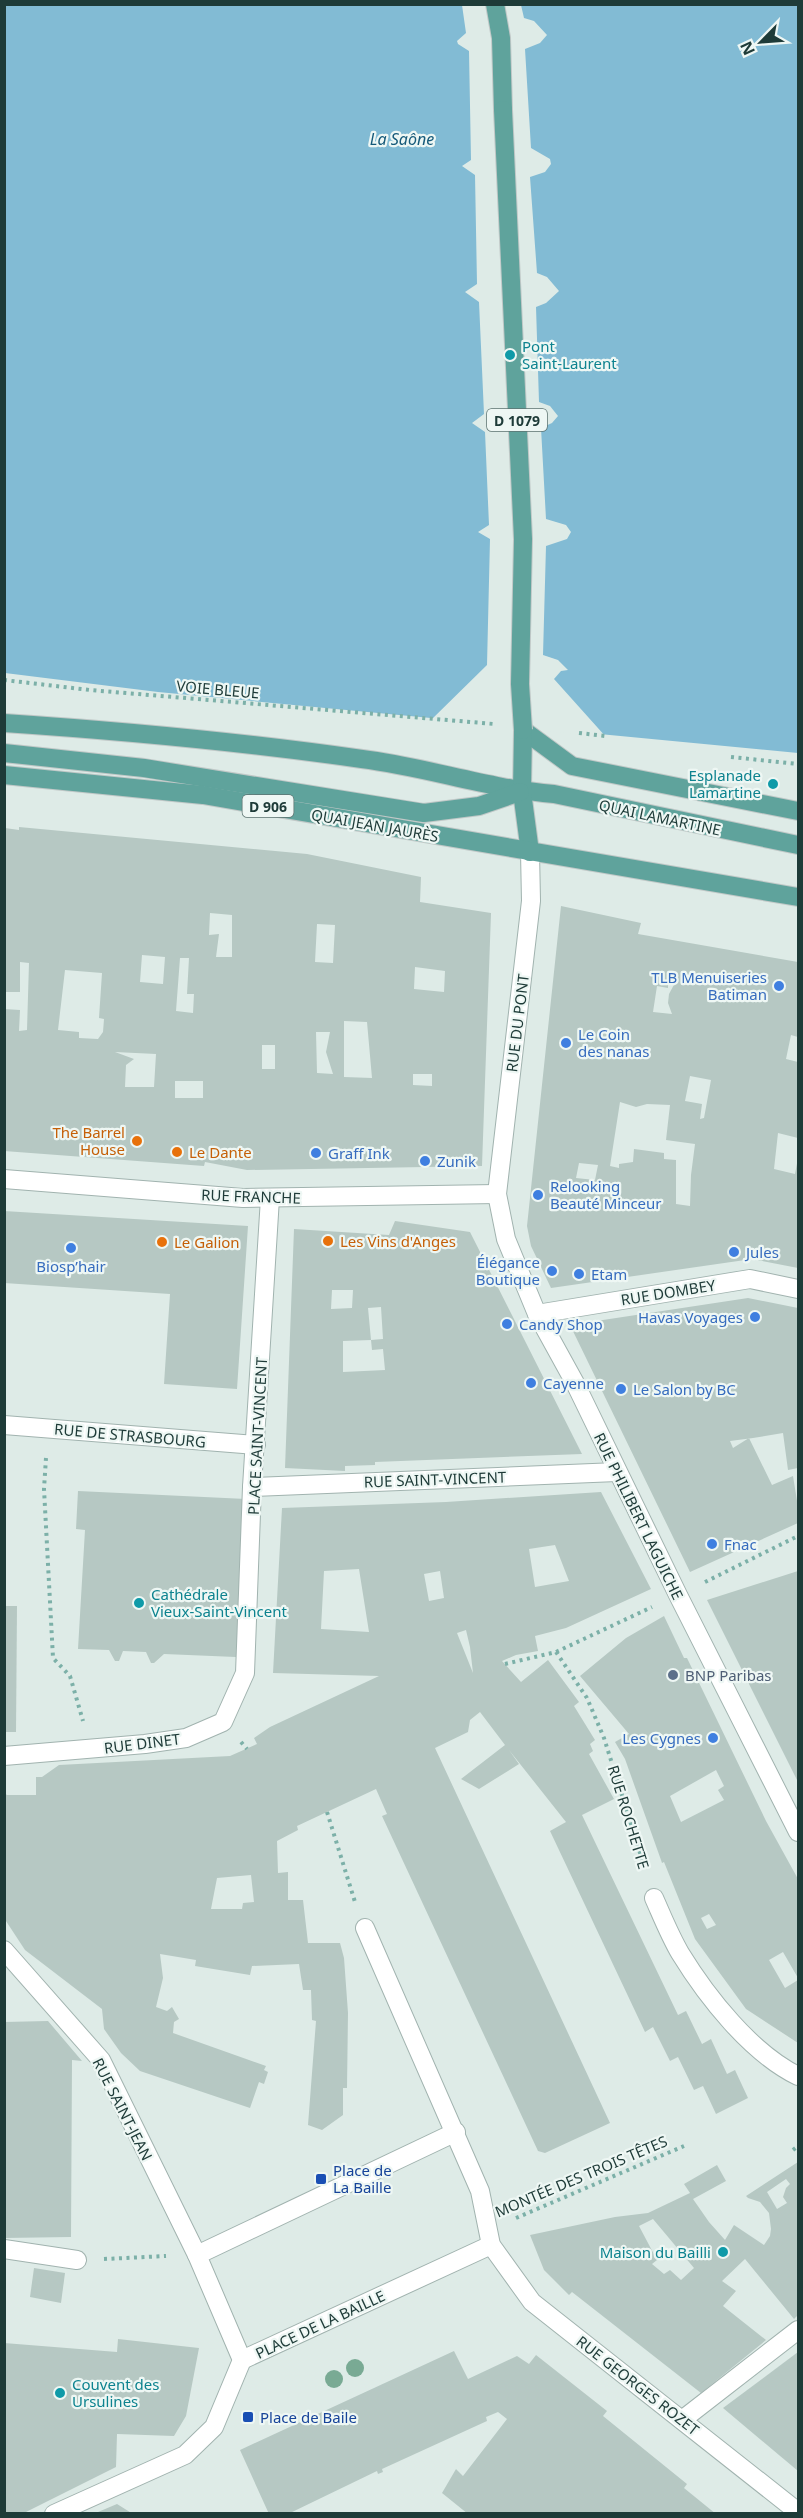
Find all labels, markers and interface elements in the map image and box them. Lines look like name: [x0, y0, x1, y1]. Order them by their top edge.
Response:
north arrow: [731, 12, 791, 72]
text: N: [735, 38, 760, 59]
water label: La Saône: [370, 128, 434, 150]
place label: Pont Saint-Laurent: [522, 336, 617, 373]
marker: Pont Saint-Laurent: [503, 348, 517, 362]
road number: D 1079: [487, 409, 547, 431]
street label: VOIE BLEUE: [176, 675, 260, 703]
place label: Esplanade Lamartine: [689, 765, 761, 802]
marker: Esplanade Lamartine: [766, 777, 780, 791]
street label: QUAI LAMARTINE: [597, 794, 723, 840]
road number: D 906: [242, 795, 294, 817]
street label: QUAI JEAN JAURÈS: [310, 804, 440, 846]
place label: TLB Menuiseries Batiman: [651, 967, 767, 1004]
street label: RUE DU PONT: [501, 972, 533, 1073]
marker: TLB Menuiseries Batiman: [772, 979, 786, 993]
place label: Le Coin des nanas: [578, 1024, 649, 1061]
marker: Le Coin des nanas: [559, 1036, 573, 1050]
place label: The Barrel House: [52, 1122, 125, 1159]
marker: The Barrel House: [130, 1134, 144, 1148]
place label: Le Dante: [189, 1142, 252, 1162]
place label: Graff Ink: [328, 1143, 390, 1163]
marker: Le Dante: [170, 1145, 184, 1159]
marker: Graff Ink: [309, 1146, 323, 1160]
place label: Zunik: [437, 1151, 476, 1171]
marker: Zunik: [418, 1154, 432, 1168]
place label: Relooking Beauté Minceur: [550, 1176, 662, 1213]
street label: RUE FRANCHE: [201, 1184, 301, 1208]
marker: Relooking Beauté Minceur: [531, 1188, 545, 1202]
place label: Les Vins d'Anges: [340, 1231, 456, 1251]
place label: Le Galion: [174, 1232, 240, 1252]
marker: Les Vins d'Anges: [321, 1234, 335, 1248]
marker: Le Galion: [155, 1235, 169, 1249]
marker: Biosp’hair: [64, 1241, 78, 1255]
place label: Jules: [744, 1242, 779, 1262]
marker: Jules: [727, 1245, 741, 1259]
place label: Élégance Boutique: [476, 1252, 540, 1289]
place label: Biosp’hair: [36, 1256, 106, 1276]
marker: Élégance Boutique: [545, 1264, 559, 1278]
place label: Etam: [591, 1264, 627, 1284]
marker: Etam: [572, 1267, 586, 1281]
street label: RUE DOMBEY: [619, 1275, 717, 1309]
place label: Havas Voyages: [638, 1307, 743, 1327]
marker: Havas Voyages: [748, 1310, 762, 1324]
place label: Candy Shop: [519, 1314, 603, 1334]
marker: Candy Shop: [500, 1317, 514, 1331]
street label: PLACE SAINT-VINCENT: [243, 1356, 271, 1515]
place label: Cayenne: [543, 1373, 604, 1393]
marker: Cayenne: [524, 1376, 538, 1390]
place label: Le Salon by BC: [633, 1379, 736, 1399]
marker: Le Salon by BC: [614, 1382, 628, 1396]
street label: RUE DE STRASBOURG: [53, 1418, 207, 1452]
street label: RUE PHILIBERT LAGUICHE: [590, 1429, 688, 1603]
street label: RUE SAINT-VINCENT: [363, 1466, 507, 1491]
place label: Fnac: [724, 1534, 757, 1554]
marker: Fnac: [705, 1537, 719, 1551]
place label: Cathédrale Vieux-Saint-Vincent: [151, 1584, 287, 1621]
marker: Cathédrale Vieux-Saint-Vincent: [132, 1596, 146, 1610]
place label: BNP Paribas: [685, 1665, 772, 1685]
marker: BNP Paribas: [666, 1668, 680, 1682]
street label: RUE DINET: [103, 1728, 182, 1758]
place label: Les Cygnes: [622, 1728, 701, 1748]
marker: Les Cygnes: [706, 1731, 720, 1745]
street label: RUE ROCHETTE: [604, 1763, 654, 1871]
street label: RUE SAINT-JEAN: [88, 2054, 158, 2164]
street label: MONTÉE DES TROIS TÊTES: [492, 2131, 670, 2221]
place label: Place de La Baille: [333, 2160, 392, 2197]
marker: Place de La Baille: [314, 2172, 328, 2186]
place label: Maison du Bailli: [600, 2242, 711, 2262]
marker: Maison du Bailli: [716, 2245, 730, 2259]
street label: PLACE DE LA BAILLE: [252, 2285, 388, 2363]
street label: RUE GEORGES ROZET: [573, 2331, 704, 2440]
place label: Couvent des Ursulines: [72, 2374, 159, 2411]
marker: Couvent des Ursulines: [53, 2386, 67, 2400]
place label: Place de Baile: [260, 2407, 357, 2427]
marker: Place de Baile: [241, 2410, 255, 2424]

